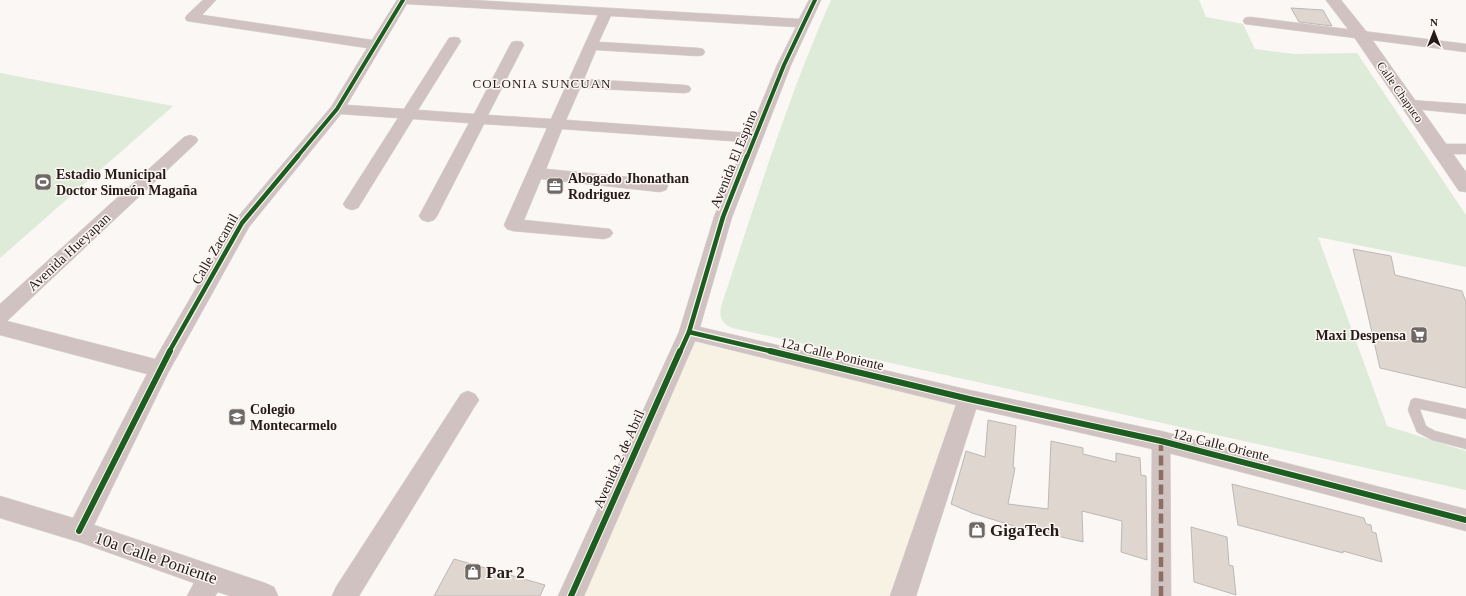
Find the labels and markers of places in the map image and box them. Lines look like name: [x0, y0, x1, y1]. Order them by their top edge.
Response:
place label: Estadio Municipal Doctor Simeón Magaña: [56, 167, 197, 198]
place label: Abogado Jhonathan Rodriguez: [568, 171, 689, 202]
sports icon: Estadio Municipal Doctor Simeón Magaña: [33, 172, 53, 192]
office icon: Abogado Jhonathan Rodriguez: [545, 176, 565, 196]
supermarket icon: Maxi Despensa: [1409, 325, 1429, 345]
place label: Maxi Despensa: [1315, 328, 1406, 343]
place label: Colegio Montecarmelo: [250, 402, 337, 433]
school or university icon: Colegio Montecarmelo: [227, 407, 247, 427]
shop icon: GigaTech: [967, 520, 987, 540]
place label: GigaTech: [990, 521, 1060, 540]
shop icon: Par 2: [463, 562, 483, 582]
place label: Par 2: [486, 563, 525, 582]

